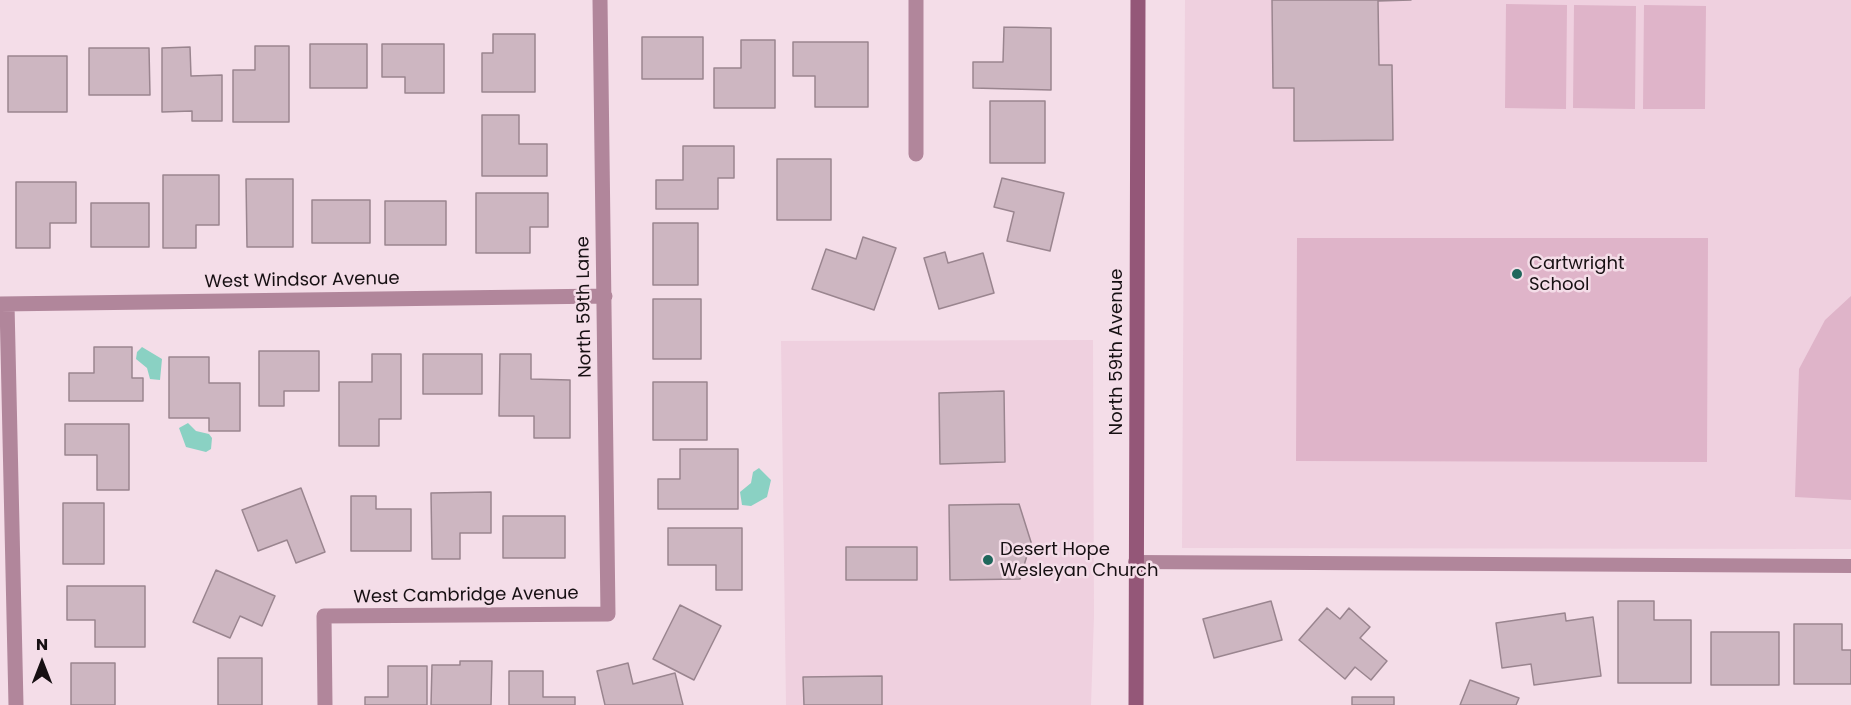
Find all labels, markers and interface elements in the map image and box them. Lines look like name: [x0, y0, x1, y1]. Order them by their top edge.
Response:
street label: North 59th Lane: [573, 236, 597, 378]
place label: Cartwright School: [1529, 253, 1624, 296]
marker: Cartwright School: [1510, 267, 1524, 281]
street label: West Windsor Avenue: [204, 268, 400, 294]
street label: North 59th Avenue: [1106, 269, 1128, 435]
place label: Desert Hope Wesleyan Church: [1000, 539, 1158, 582]
marker: Desert Hope Wesleyan Church: [981, 553, 995, 567]
street label: West Cambridge Avenue: [353, 583, 579, 609]
north arrow: [12, 633, 72, 693]
text: N: [36, 633, 48, 656]

